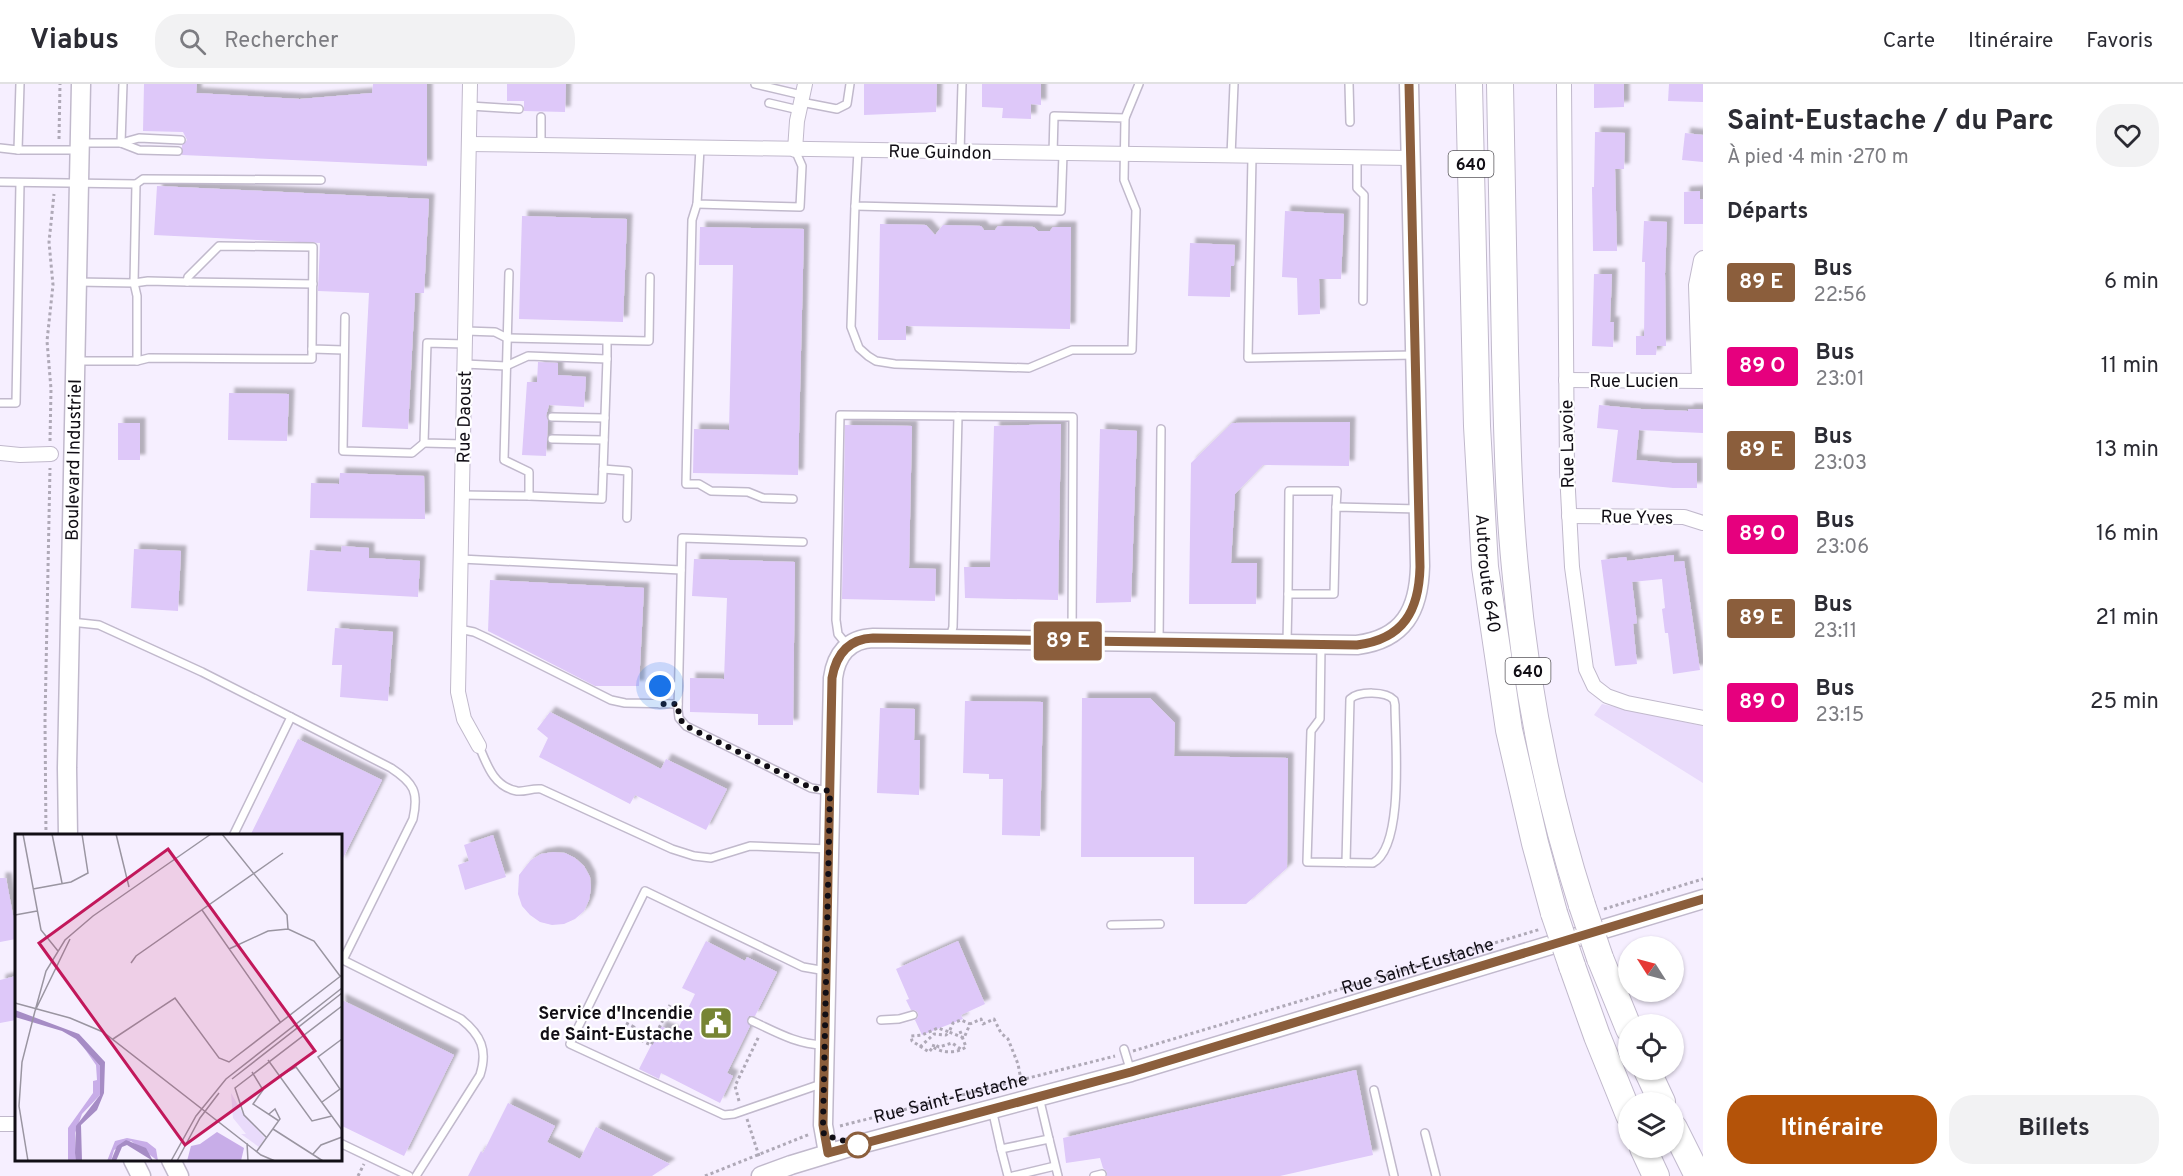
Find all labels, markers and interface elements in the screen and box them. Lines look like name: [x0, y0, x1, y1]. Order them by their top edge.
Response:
search box: [155, 14, 575, 68]
text: Viabus: [30, 23, 119, 59]
icon: search: [176, 25, 209, 58]
text: Rechercher: [224, 28, 339, 55]
text: Carte: [1883, 28, 1935, 55]
text: Itinéraire: [1968, 28, 2053, 55]
text: Favoris: [2086, 28, 2153, 55]
text: Saint-Eustache / du Parc: [1727, 104, 2054, 140]
button: heart: [2096, 104, 2159, 167]
street label: Rue Guindon: [888, 141, 992, 166]
text: À pied · 4 min · 270 m: [1727, 145, 1909, 171]
road number: 640: [1448, 151, 1494, 177]
text: Départs: [1727, 199, 1808, 226]
text: Bus: [1813, 256, 1853, 283]
text: 89 E: [1739, 269, 1783, 296]
text: 6 min: [2104, 269, 2159, 296]
text: 22:56: [1813, 283, 1867, 309]
text: Bus: [1816, 340, 1855, 367]
text: 89 O: [1739, 353, 1786, 380]
text: 11 min: [2101, 353, 2159, 380]
text: 23:01: [1816, 367, 1865, 393]
street label: Rue Daoust: [453, 371, 478, 464]
street label: Rue Lucien: [1589, 371, 1679, 394]
street label: Boulevard Industriel: [62, 379, 88, 541]
street label: Rue Lavoie: [1556, 399, 1581, 488]
text: Bus: [1813, 424, 1853, 451]
text: 89 E: [1739, 437, 1783, 464]
text: 13 min: [2096, 437, 2159, 464]
text: 23:03: [1813, 451, 1867, 477]
street label: Rue Yves: [1600, 506, 1674, 531]
text: Bus: [1816, 508, 1855, 535]
street label: Autoroute 640: [1469, 513, 1505, 635]
text: 89 O: [1739, 521, 1786, 548]
text: 16 min: [2096, 521, 2159, 548]
text: 23:06: [1816, 535, 1869, 561]
text: Bus: [1813, 592, 1853, 619]
text: 89 E: [1739, 605, 1783, 632]
text: 21 min: [2096, 605, 2159, 632]
text: 23:11: [1813, 619, 1857, 645]
line badge: 89 E: [1026, 622, 1110, 660]
text: 89 E: [1046, 628, 1090, 655]
road number: 640: [1506, 658, 1550, 684]
your location: [645, 671, 675, 701]
text: Bus: [1816, 676, 1855, 703]
text: 89 O: [1739, 689, 1786, 716]
text: 25 min: [2090, 689, 2159, 716]
text: 23:15: [1816, 703, 1864, 729]
inset map: [15, 834, 342, 1161]
street label: Rue Saint-Eustache: [1339, 934, 1497, 1001]
north arrow: [1618, 936, 1684, 1002]
map controls: [1618, 936, 1684, 1158]
place label: Service d'Incendie de Saint-Eustache: [538, 1003, 693, 1047]
public building icon: Service d'Incendie de Saint-Eustache: [698, 1005, 734, 1041]
button: locate: [1618, 1014, 1684, 1080]
street label: Rue Saint-Eustache: [871, 1069, 1030, 1130]
button: layers: [1618, 1092, 1684, 1158]
button: Itinéraire: [1727, 1095, 1937, 1164]
button: Billets: [1949, 1095, 2159, 1164]
unlabelled marker: [845, 1132, 871, 1158]

